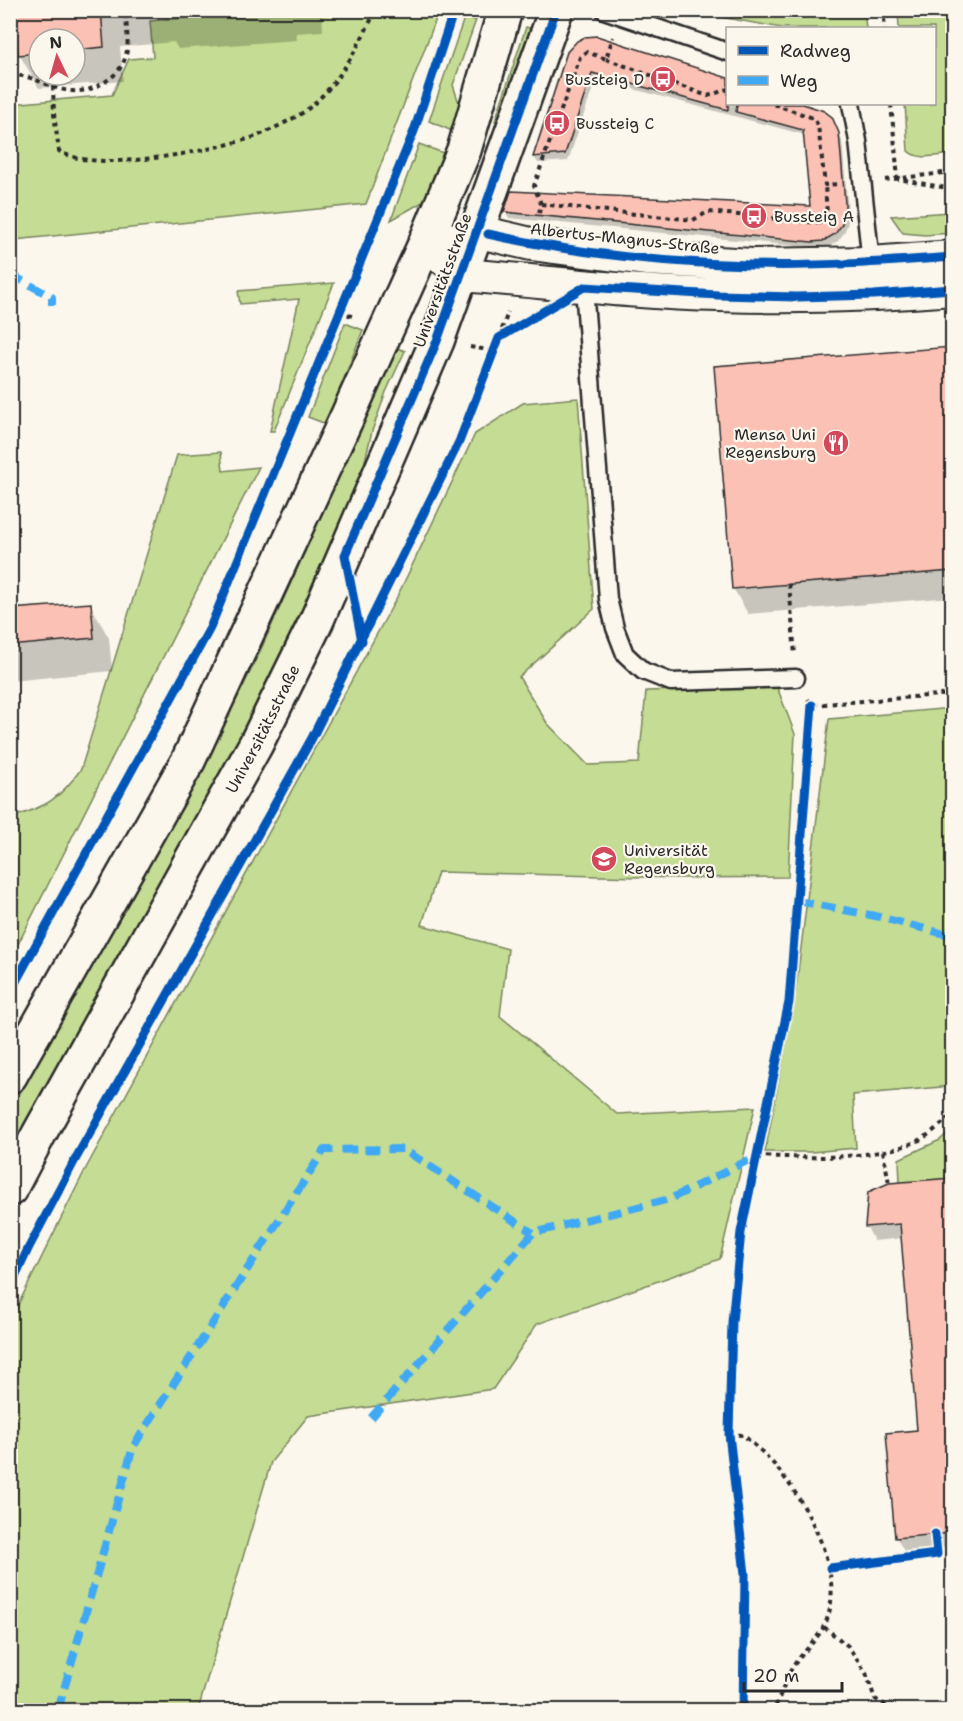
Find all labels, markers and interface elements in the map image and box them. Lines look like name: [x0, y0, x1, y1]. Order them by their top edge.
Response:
north arrow: [27, 27, 87, 87]
legend: [726, 27, 936, 105]
text: N: [49, 32, 63, 54]
text: Radweg: [780, 39, 851, 63]
bus stop icon: Bussteig D: [648, 64, 678, 94]
place label: Bussteig D: [565, 69, 644, 90]
text: Weg: [780, 69, 818, 93]
bus stop icon: Bussteig C: [542, 108, 572, 138]
place label: Bussteig C: [576, 113, 655, 134]
bus stop icon: Bussteig A: [739, 201, 769, 231]
place label: Bussteig A: [774, 206, 854, 227]
street label: Universitätsstraße: [408, 210, 477, 350]
street label: Albertus-Magnus-Straße: [529, 218, 721, 259]
place label: Mensa Uni Regensburg: [725, 424, 816, 463]
restaurant icon: Mensa Uni Regensburg: [821, 428, 851, 458]
street label: Universitätsstraße: [221, 661, 304, 797]
place label: Universität Regensburg: [624, 840, 715, 879]
school or university icon: Universität Regensburg: [589, 844, 619, 874]
scale bar: [744, 1655, 842, 1693]
text: 20 m: [753, 1664, 799, 1688]

